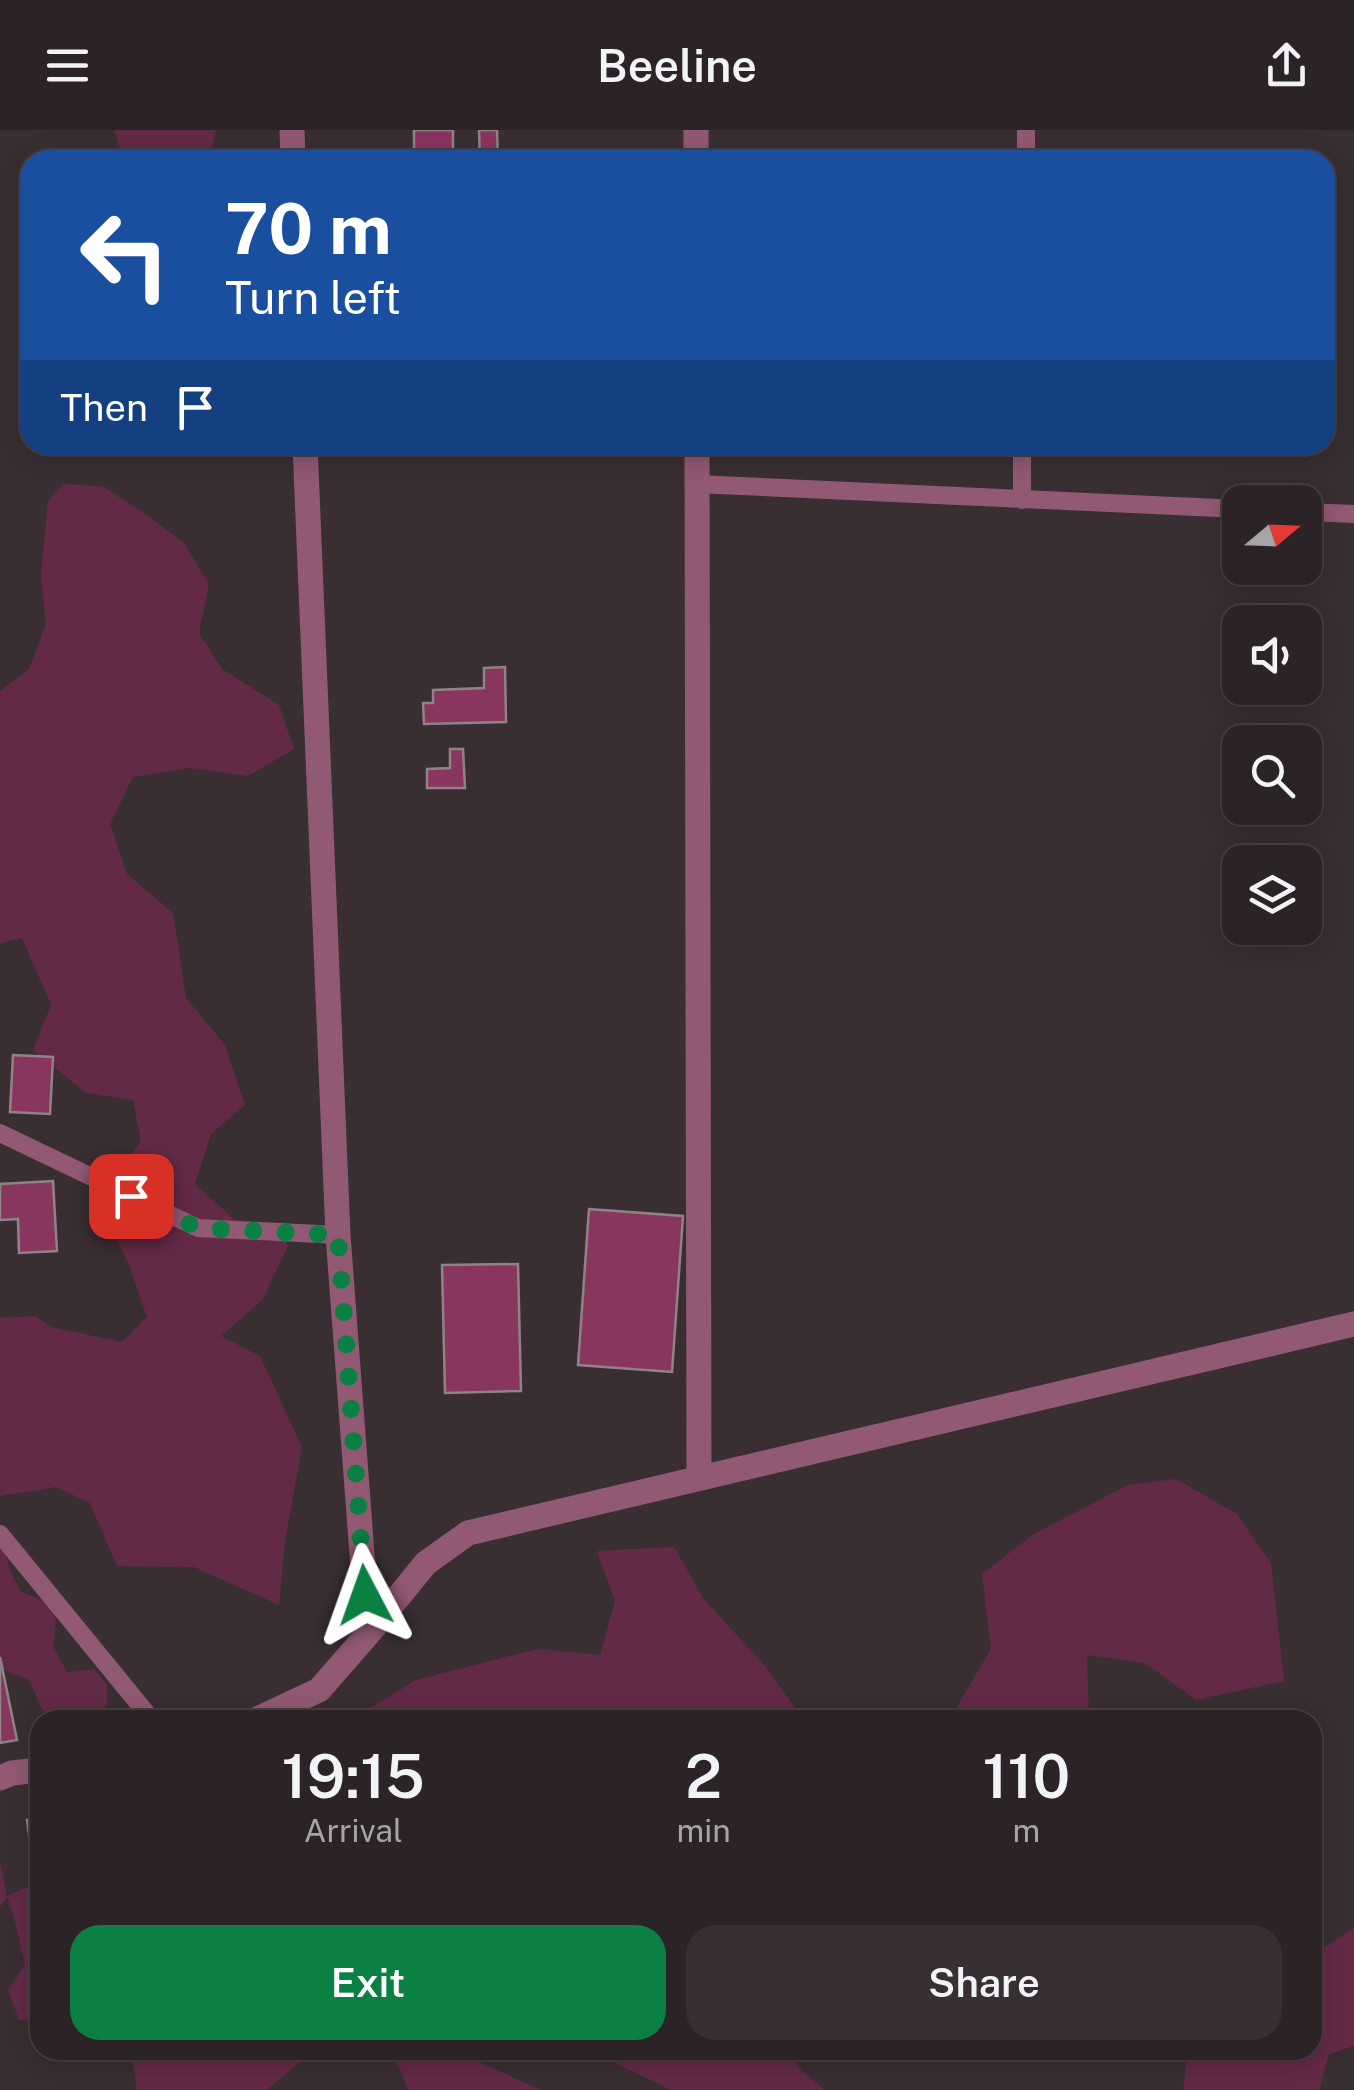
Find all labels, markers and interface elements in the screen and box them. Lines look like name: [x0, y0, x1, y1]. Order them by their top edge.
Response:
icon: menu: [40, 38, 95, 93]
icon: share: [1259, 38, 1314, 93]
text: Beeline: [597, 39, 757, 92]
text: 70 m: [225, 187, 392, 270]
icon: left: [60, 190, 190, 320]
text: Turn left: [225, 271, 401, 324]
icon: arrive: [168, 380, 223, 435]
text: Then: [60, 385, 148, 430]
north arrow: [1222, 485, 1322, 585]
map controls: [1222, 485, 1322, 945]
button: sound: [1222, 605, 1322, 705]
button: search: [1222, 725, 1322, 825]
button: layers: [1222, 845, 1322, 945]
pin: [89, 1154, 174, 1239]
icon: arrive: [104, 1169, 159, 1224]
position arrow: [313, 1543, 417, 1647]
text: 19:15: [282, 1741, 425, 1812]
text: 2: [685, 1741, 722, 1812]
text: 110: [982, 1741, 1070, 1812]
text: Arrival: [304, 1812, 403, 1849]
text: min: [677, 1812, 731, 1849]
text: m: [1013, 1812, 1040, 1849]
button: Exit: [70, 1925, 666, 2040]
button: Share: [686, 1925, 1282, 2040]

